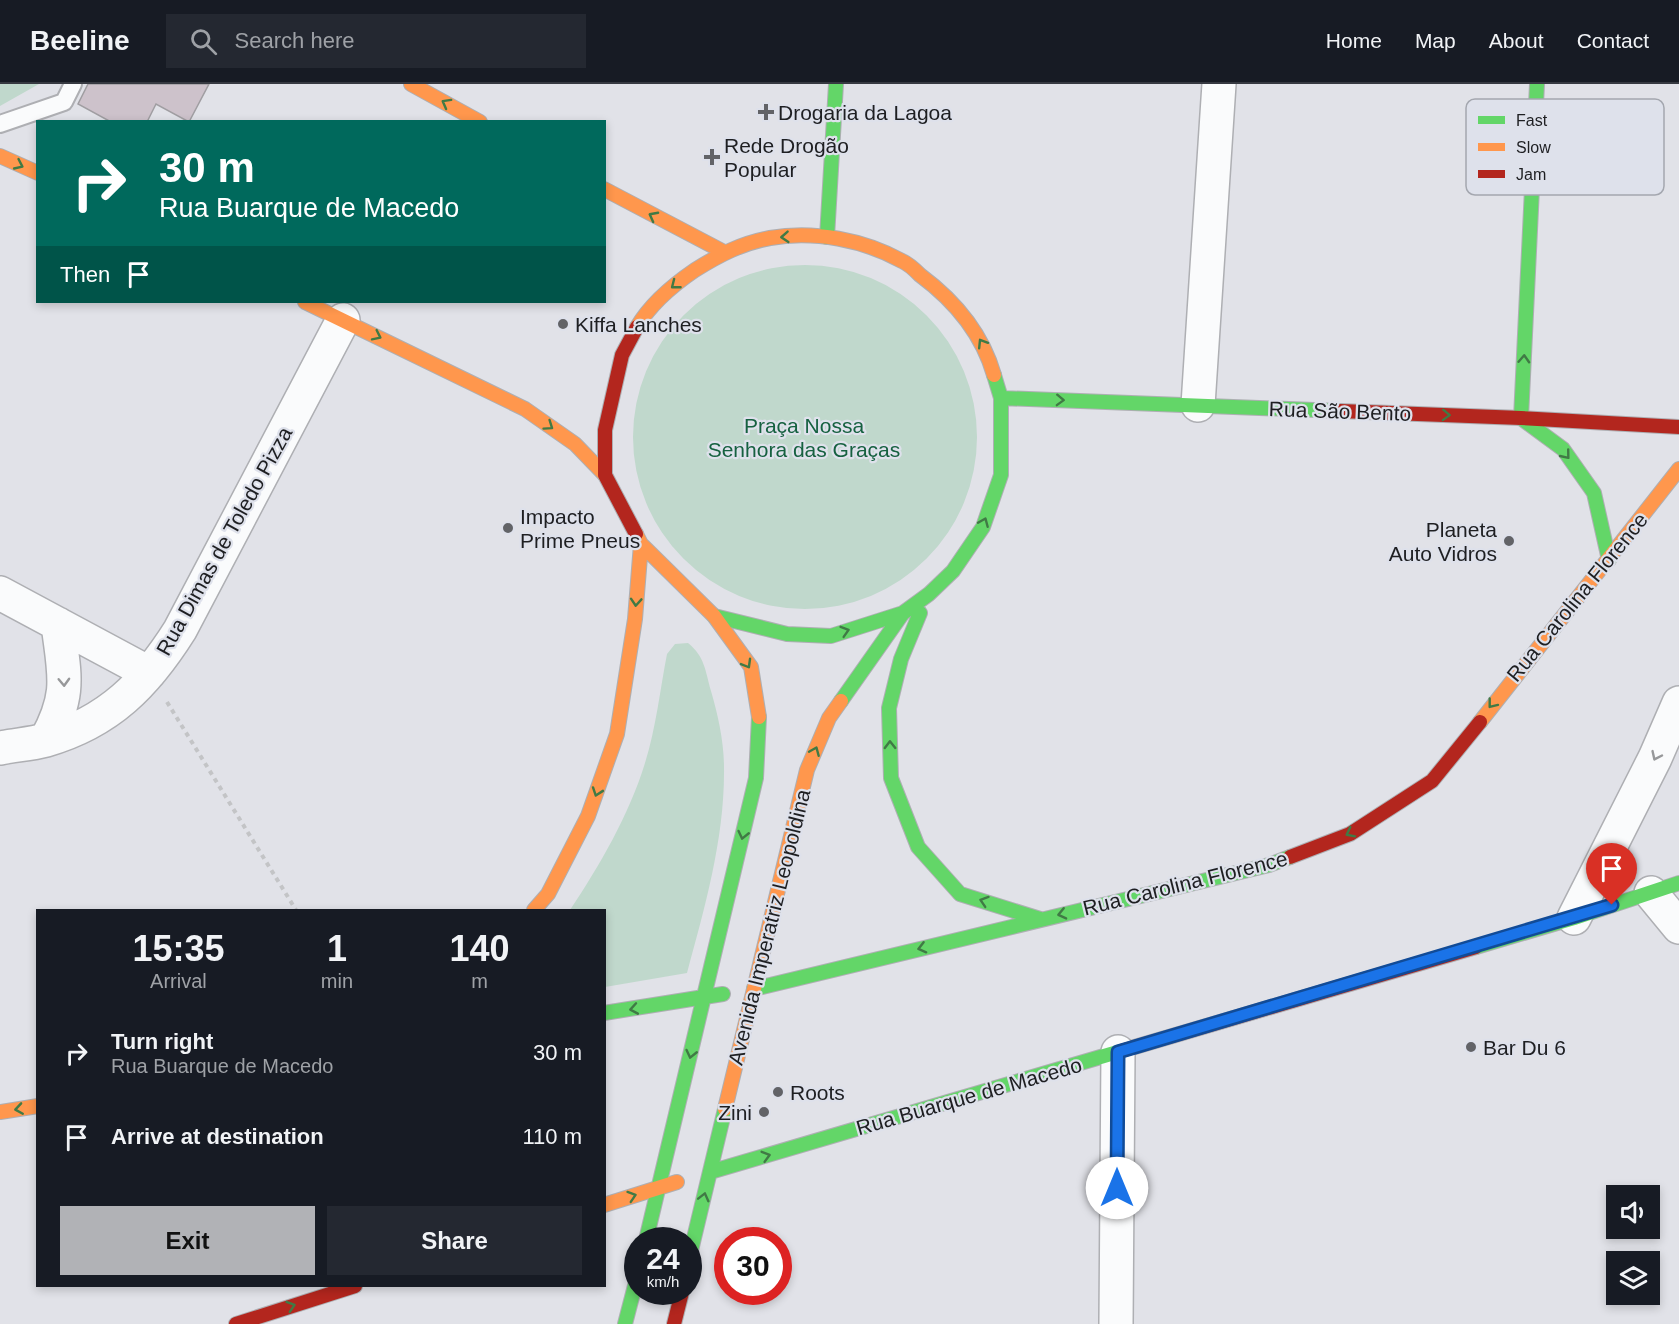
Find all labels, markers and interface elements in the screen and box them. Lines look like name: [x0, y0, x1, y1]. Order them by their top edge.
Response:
search box: [166, 14, 586, 68]
text: Beeline: [30, 25, 130, 56]
icon: search: [187, 25, 220, 58]
text: Search here: [235, 28, 354, 53]
text: Home: [1326, 29, 1382, 52]
text: Map: [1415, 29, 1456, 52]
text: About: [1489, 29, 1544, 52]
text: Contact: [1577, 29, 1649, 52]
one-way arrow: [441, 99, 452, 110]
legend: [1466, 99, 1664, 195]
place label: Drogaria da Lagoa: [778, 101, 952, 124]
marker: Drogaria da Lagoa: [759, 105, 773, 119]
text: Fast: [1516, 112, 1548, 129]
place label: Rede Drogão Popular: [724, 134, 849, 181]
text: Slow: [1516, 139, 1551, 156]
icon: right: [60, 144, 138, 222]
text: 30 m: [159, 144, 255, 191]
marker: Rede Drogão Popular: [705, 150, 719, 164]
one-way arrow: [12, 157, 23, 169]
text: Jam: [1516, 166, 1546, 183]
text: Rua Buarque de Macedo: [159, 193, 459, 223]
one-way arrow: [649, 212, 660, 223]
one-way arrow: [781, 231, 790, 244]
icon: arrive: [122, 258, 155, 291]
text: Then: [60, 262, 110, 287]
one-way arrow: [671, 277, 682, 288]
place label: Kiffa Lanches: [575, 313, 702, 336]
marker: Kiffa Lanches: [556, 317, 570, 331]
one-way arrow: [370, 329, 381, 340]
one-way arrow: [977, 339, 989, 349]
one-way arrow: [1517, 355, 1530, 364]
one-way arrow: [1055, 394, 1064, 407]
street label: Rua São Bento: [1268, 397, 1412, 425]
one-way arrow: [1441, 409, 1450, 421]
park label: Praça Nossa Senhora das Graças: [708, 414, 900, 461]
one-way arrow: [543, 419, 554, 430]
street label: Rua Dimas de Toledo Pizza: [152, 423, 297, 659]
one-way arrow: [1559, 448, 1570, 459]
place label: Impacto Prime Pneus: [520, 505, 640, 552]
street label: Rua Carolina Florence: [1502, 508, 1652, 686]
one-way arrow: [977, 517, 989, 528]
place label: Planeta Auto Vidros: [1389, 518, 1497, 565]
marker: Impacto Prime Pneus: [501, 521, 515, 535]
marker: Planeta Auto Vidros: [1502, 534, 1516, 548]
one-way arrow: [630, 598, 643, 607]
one-way arrow: [839, 626, 850, 638]
one-way arrow: [740, 657, 751, 668]
one-way arrow: [57, 678, 70, 687]
one-way arrow: [1489, 697, 1500, 708]
one-way arrow: [884, 741, 896, 750]
one-way arrow: [808, 747, 820, 758]
one-way arrow: [1651, 750, 1663, 761]
street label: Avenida Imperatriz Leopoldina: [724, 786, 815, 1067]
one-way arrow: [591, 787, 604, 797]
one-way arrow: [1345, 825, 1356, 837]
one-way arrow: [737, 830, 750, 840]
pin: [1586, 843, 1637, 905]
street label: Rua Carolina Florence: [1080, 846, 1290, 920]
icon: arrive: [1595, 852, 1628, 885]
one-way arrow: [979, 896, 990, 909]
one-way arrow: [1057, 907, 1067, 920]
text: 15:35: [132, 928, 224, 969]
text: 1: [327, 928, 347, 969]
text: 140: [449, 928, 510, 969]
one-way arrow: [917, 940, 927, 953]
text: Arrival: [150, 970, 207, 992]
text: min: [321, 970, 353, 992]
text: m: [471, 970, 488, 992]
one-way arrow: [629, 1002, 638, 1014]
text: Turn right: [111, 1029, 213, 1054]
place label: Bar Du 6: [1483, 1036, 1566, 1059]
icon: right: [60, 1037, 93, 1070]
text: 30 m: [533, 1040, 582, 1065]
marker: Bar Du 6: [1464, 1040, 1478, 1054]
one-way arrow: [685, 1048, 698, 1058]
street label: Rua Buarque de Macedo: [854, 1053, 1084, 1139]
text: Rua Buarque de Macedo: [111, 1055, 333, 1077]
place label: Roots: [790, 1081, 845, 1104]
marker: Roots: [771, 1085, 785, 1099]
place label: Zini: [718, 1101, 752, 1124]
one-way arrow: [14, 1102, 24, 1115]
marker: Zini: [757, 1105, 771, 1119]
icon: arrive: [60, 1121, 93, 1154]
text: Arrive at destination: [111, 1124, 324, 1149]
text: 110 m: [522, 1124, 582, 1149]
one-way arrow: [761, 1151, 771, 1163]
position arrow: [1085, 1156, 1149, 1220]
map controls: [1606, 1185, 1660, 1305]
button: sound: [1606, 1185, 1660, 1239]
one-way arrow: [626, 1191, 637, 1204]
one-way arrow: [697, 1192, 710, 1202]
button: Exit: [60, 1206, 315, 1275]
button: Share: [327, 1206, 582, 1275]
speed limit sign: 30: [714, 1227, 792, 1305]
text: 24: [646, 1242, 680, 1275]
button: layers: [1606, 1251, 1660, 1305]
text: km/h: [647, 1273, 679, 1290]
one-way arrow: [285, 1301, 296, 1313]

